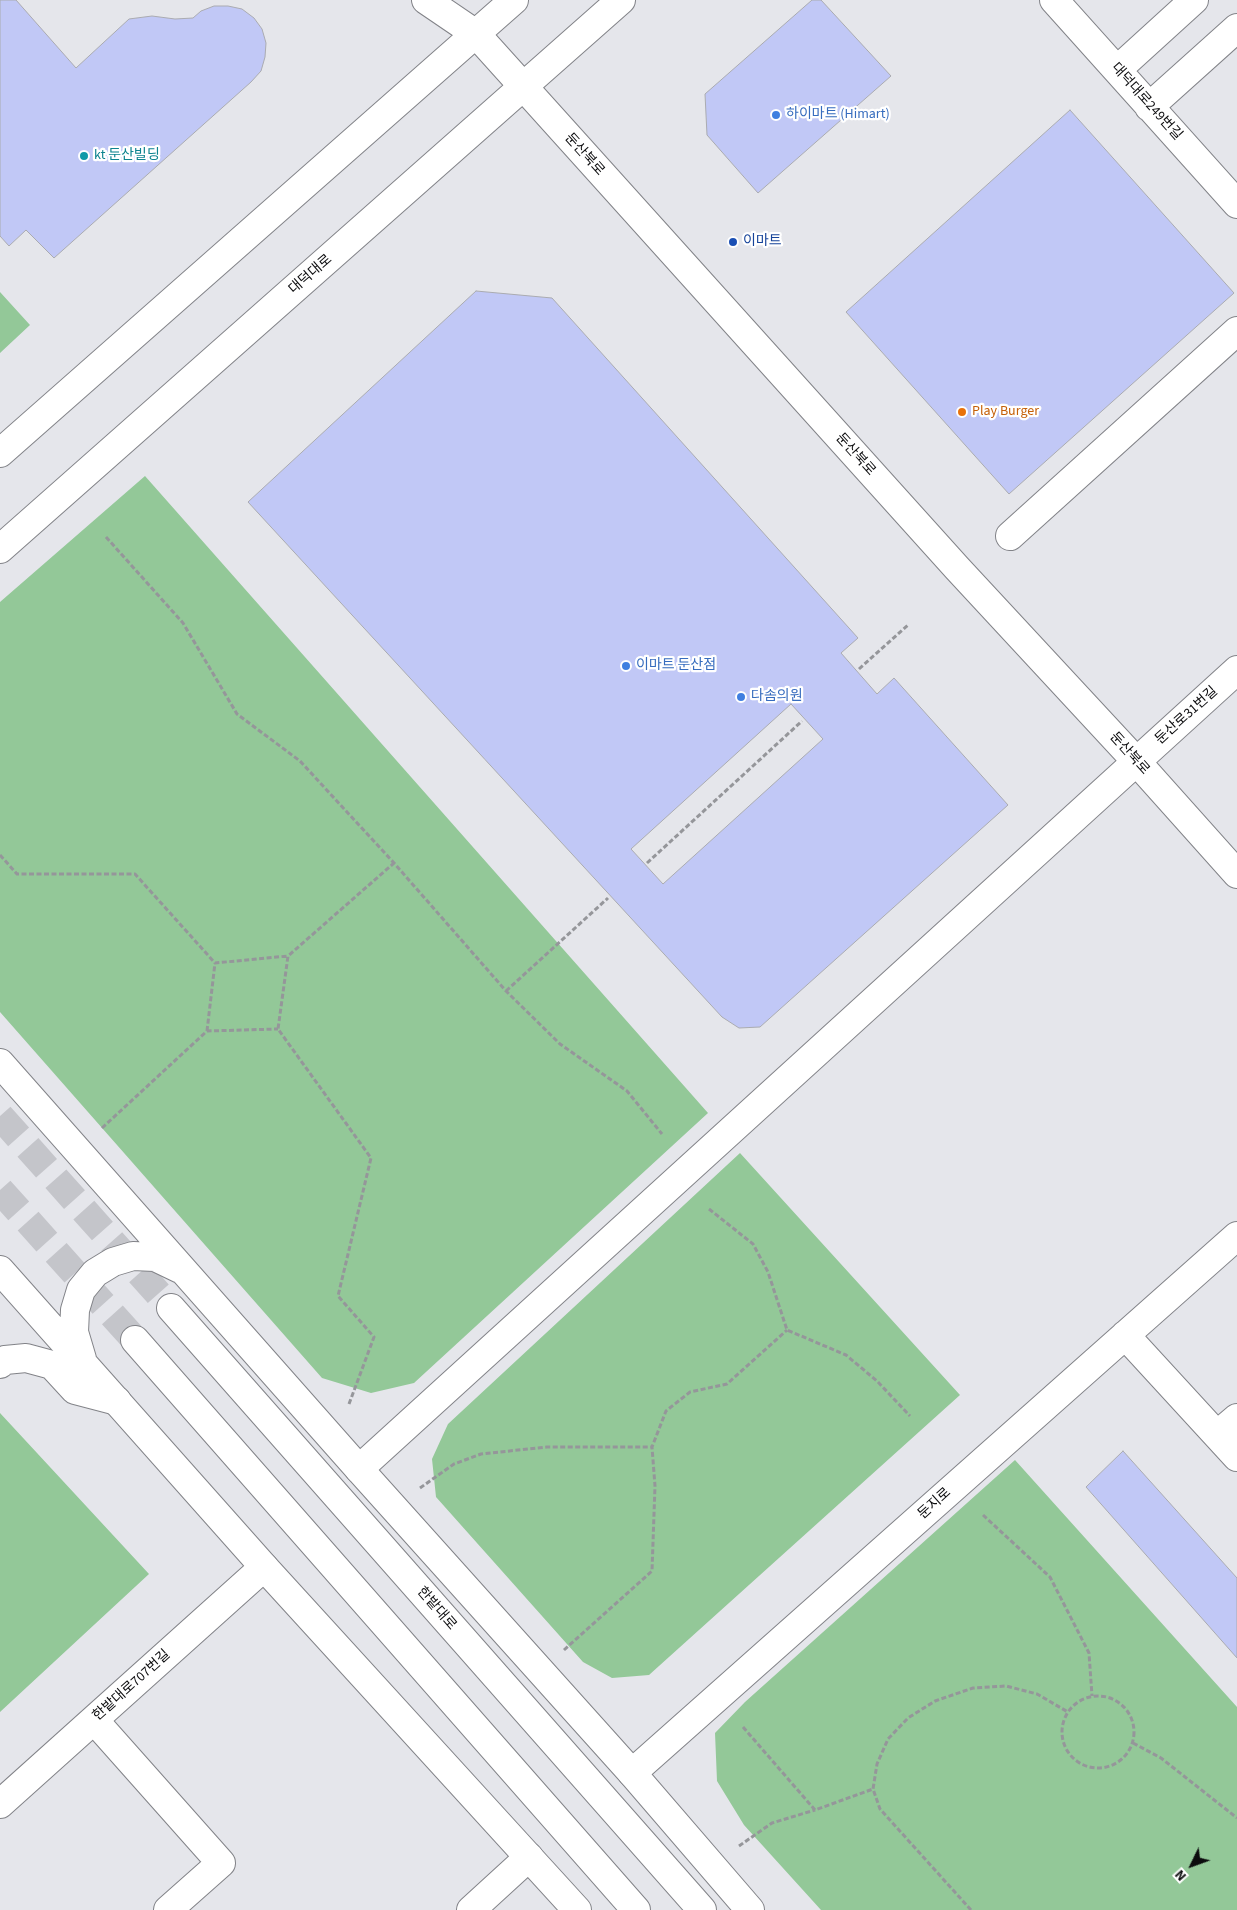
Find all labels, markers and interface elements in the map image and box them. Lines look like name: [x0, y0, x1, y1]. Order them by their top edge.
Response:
street label: 대덕대로249번길: [1107, 60, 1185, 144]
place label: 하이마트 (Himart): [786, 107, 890, 123]
marker: 하이마트 (Himart): [770, 109, 782, 121]
street label: 둔산북로: [561, 130, 607, 180]
place label: kt 둔산빌딩: [94, 148, 160, 164]
marker: kt 둔산빌딩: [78, 150, 90, 162]
place label: 이마트: [743, 234, 782, 250]
marker: 이마트: [727, 236, 739, 248]
street label: 대덕대로: [286, 252, 336, 298]
place label: Play Burger: [972, 404, 1039, 420]
marker: Play Burger: [956, 406, 968, 418]
street label: 둔산북로: [832, 430, 878, 480]
place label: 이마트 둔산점: [636, 658, 716, 674]
marker: 이마트 둔산점: [620, 660, 632, 672]
street label: 둔산로31번길: [1152, 684, 1222, 748]
place label: 다솜의원: [751, 689, 803, 705]
marker: 다솜의원: [735, 691, 747, 703]
street label: 둔산북로: [1106, 729, 1152, 779]
street label: 둔지로: [915, 1485, 955, 1523]
street label: 한밭대로: [413, 1584, 459, 1634]
street label: 한밭대로707번길: [90, 1647, 174, 1725]
north arrow: [1167, 1840, 1217, 1890]
text: N: [1170, 1865, 1191, 1885]

